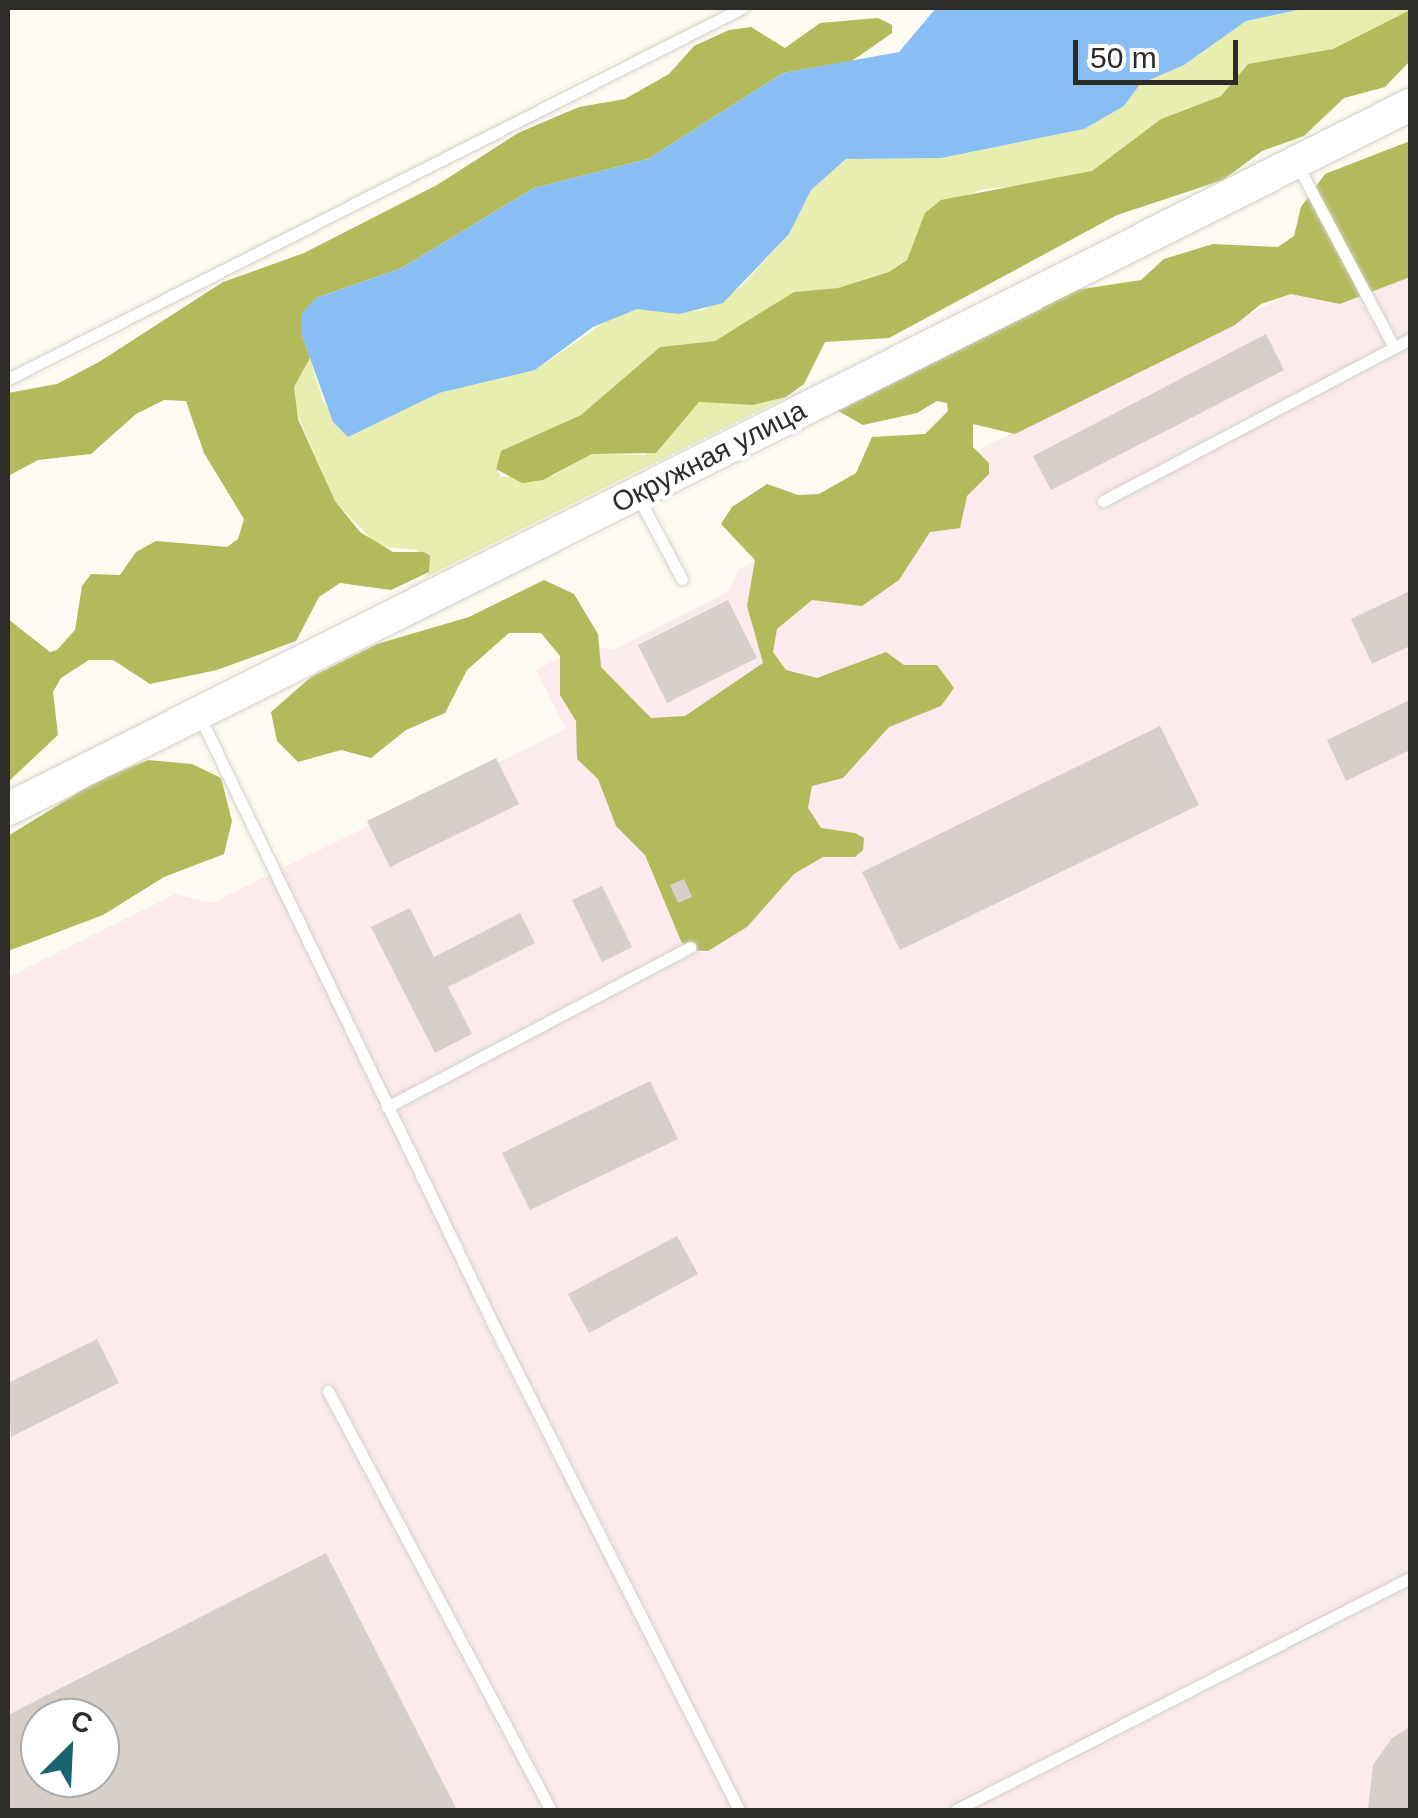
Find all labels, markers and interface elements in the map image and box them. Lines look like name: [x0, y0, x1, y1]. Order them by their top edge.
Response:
scale bar: [1078, 20, 1243, 82]
text: 50 m: [1090, 41, 1157, 74]
street label: Окружная улица: [606, 394, 812, 520]
north arrow: [20, 1698, 120, 1798]
text: С: [66, 1704, 97, 1740]

